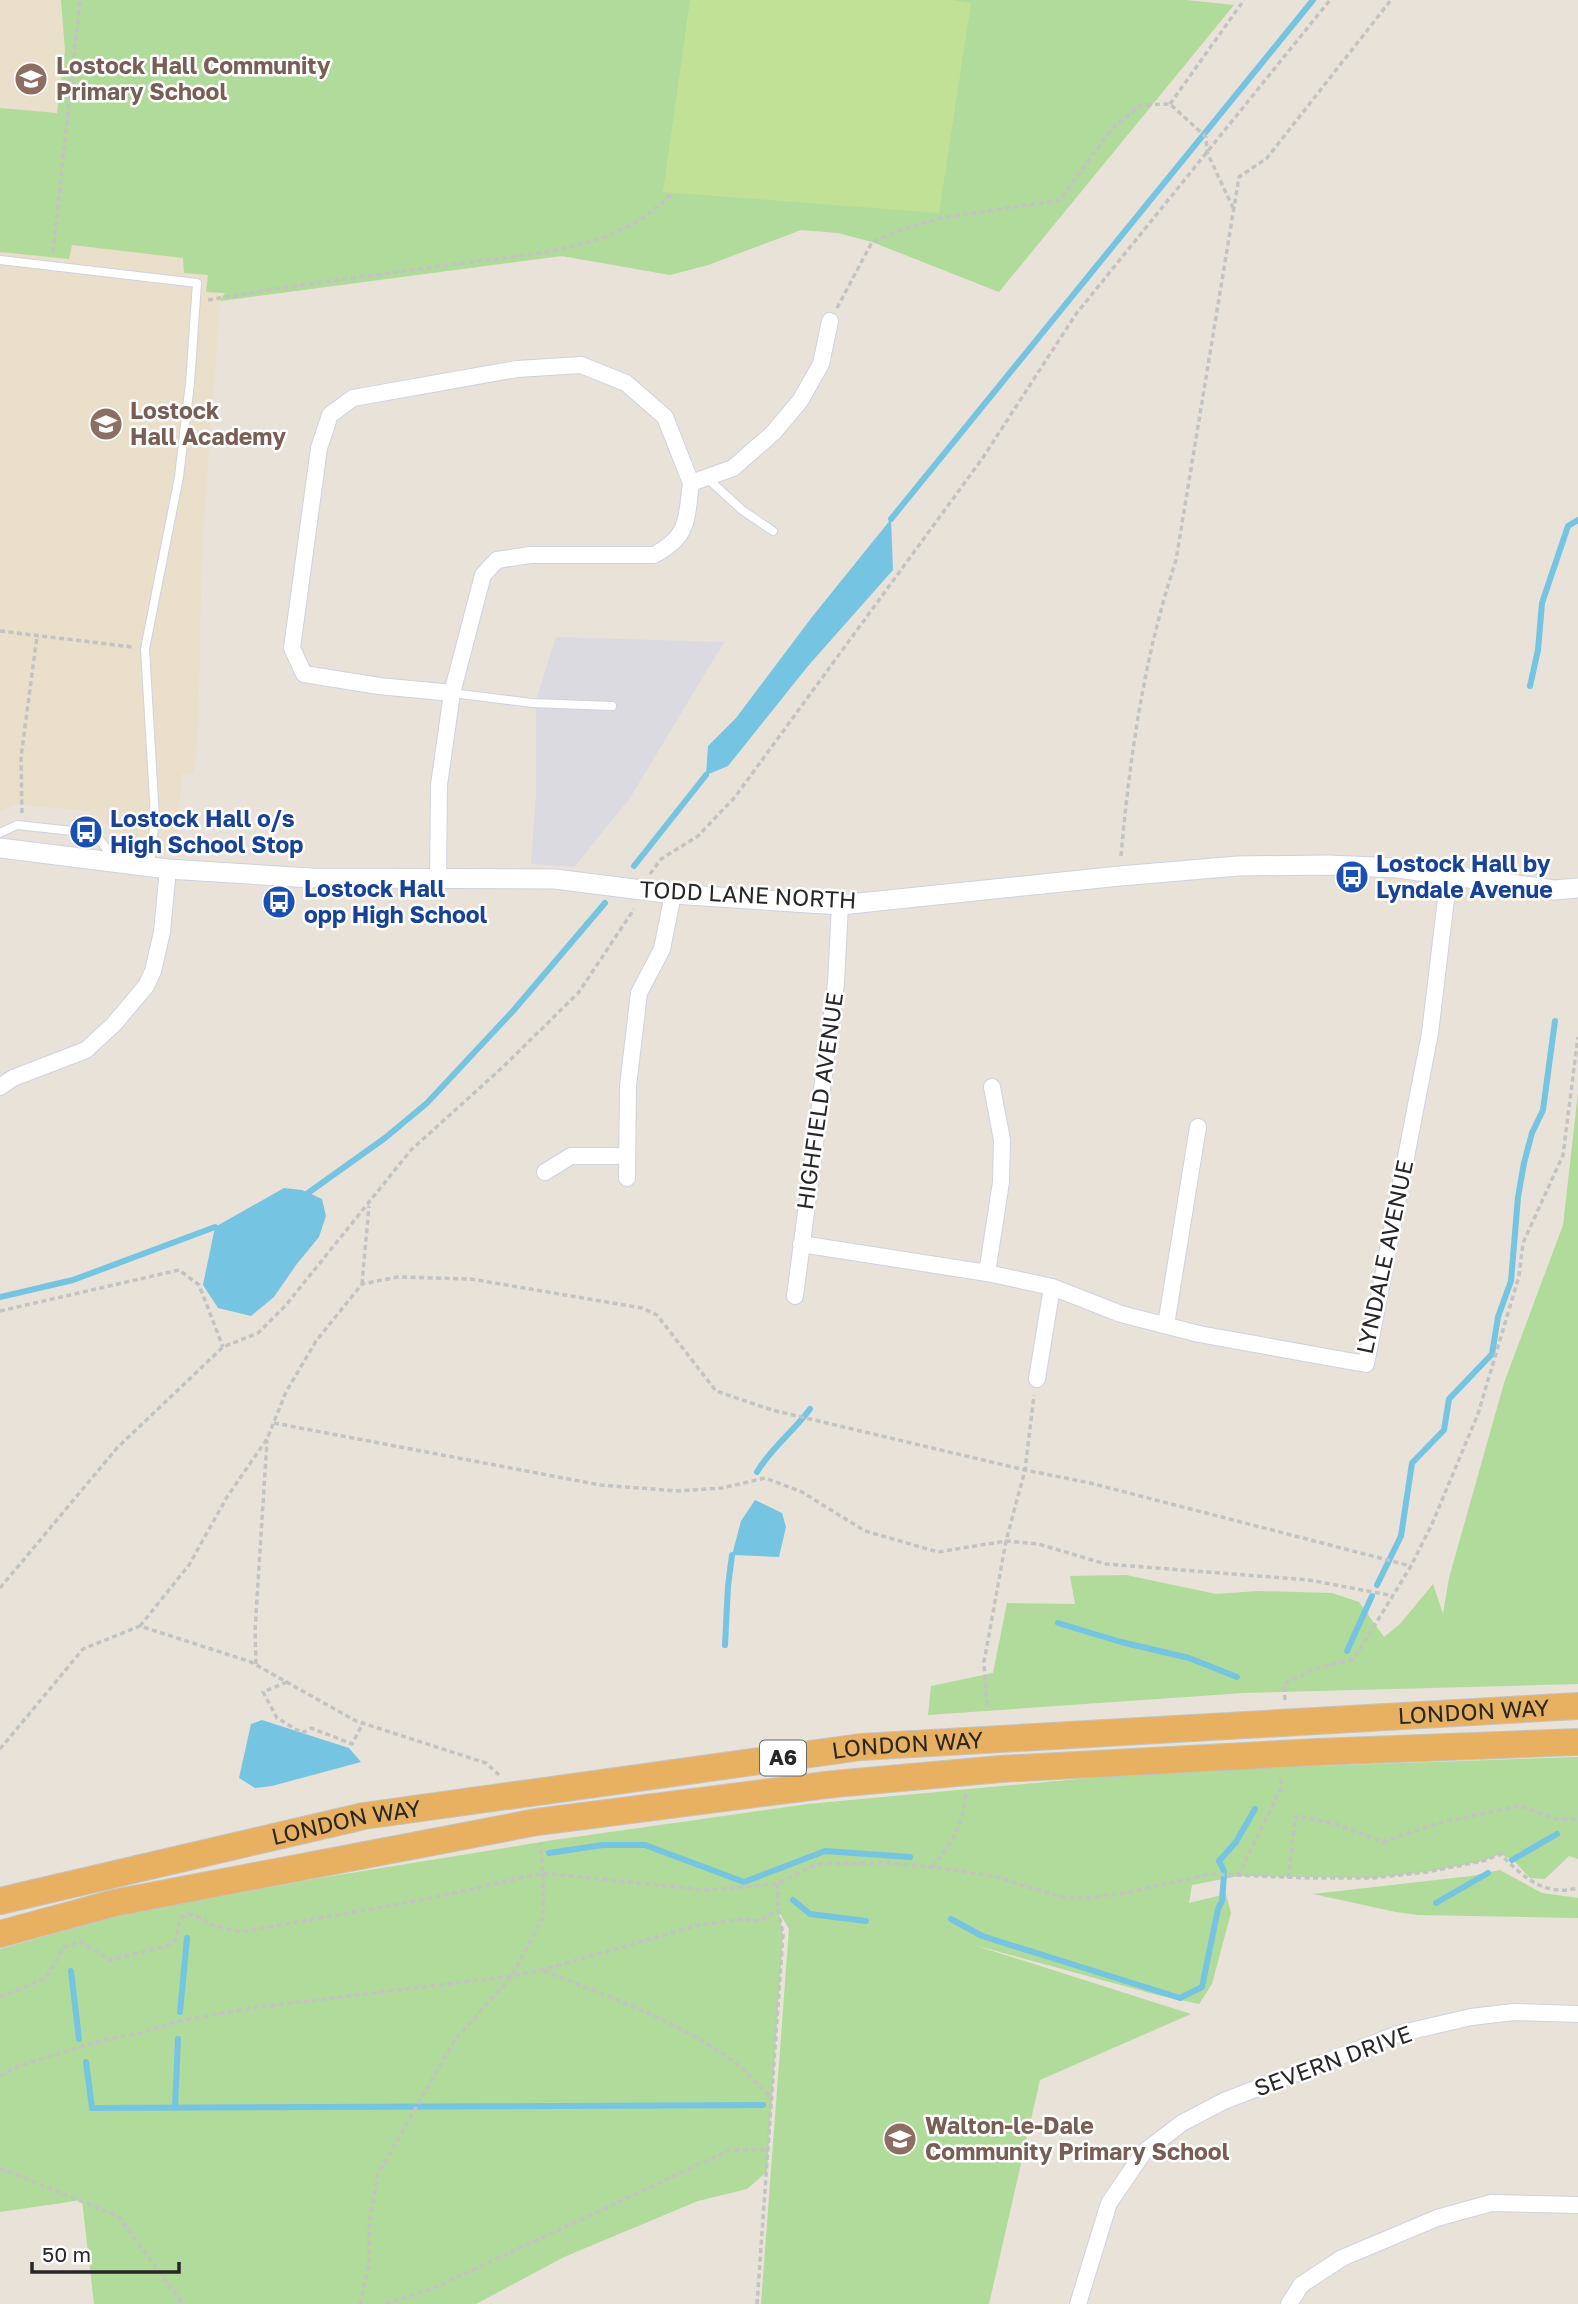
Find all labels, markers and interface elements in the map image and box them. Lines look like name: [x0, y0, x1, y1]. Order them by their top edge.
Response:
place label: Lostock Hall Community Primary School: [56, 51, 331, 105]
school or university icon: Lostock Hall Community Primary School: [12, 60, 50, 98]
place label: Lostock Hall Academy: [130, 396, 286, 450]
school or university icon: Lostock Hall Academy: [87, 405, 125, 443]
place label: Lostock Hall o/s High School Stop: [110, 804, 304, 858]
bus stop icon: Lostock Hall o/s High School Stop: [67, 813, 105, 851]
place label: Lostock Hall by Lyndale Avenue: [1376, 849, 1553, 903]
bus stop icon: Lostock Hall by Lyndale Avenue: [1333, 858, 1371, 896]
place label: Lostock Hall opp High School: [304, 874, 488, 928]
street label: TODD LANE NORTH: [639, 874, 857, 914]
bus stop icon: Lostock Hall opp High School: [260, 883, 298, 921]
street label: HIGHFIELD AVENUE: [790, 990, 848, 1211]
street label: LYNDALE AVENUE: [1350, 1157, 1418, 1356]
street label: LONDON WAY: [1397, 1693, 1550, 1729]
street label: LONDON WAY: [830, 1725, 984, 1764]
road number: A6: [760, 1740, 806, 1776]
street label: LONDON WAY: [268, 1793, 423, 1850]
street label: SEVERN DRIVE: [1250, 2019, 1415, 2102]
place label: Walton-le-Dale Community Primary School: [925, 2111, 1230, 2165]
school or university icon: Walton-le-Dale Community Primary School: [881, 2120, 919, 2158]
scale bar: [32, 2230, 178, 2274]
text: 50 m: [42, 2241, 91, 2267]

